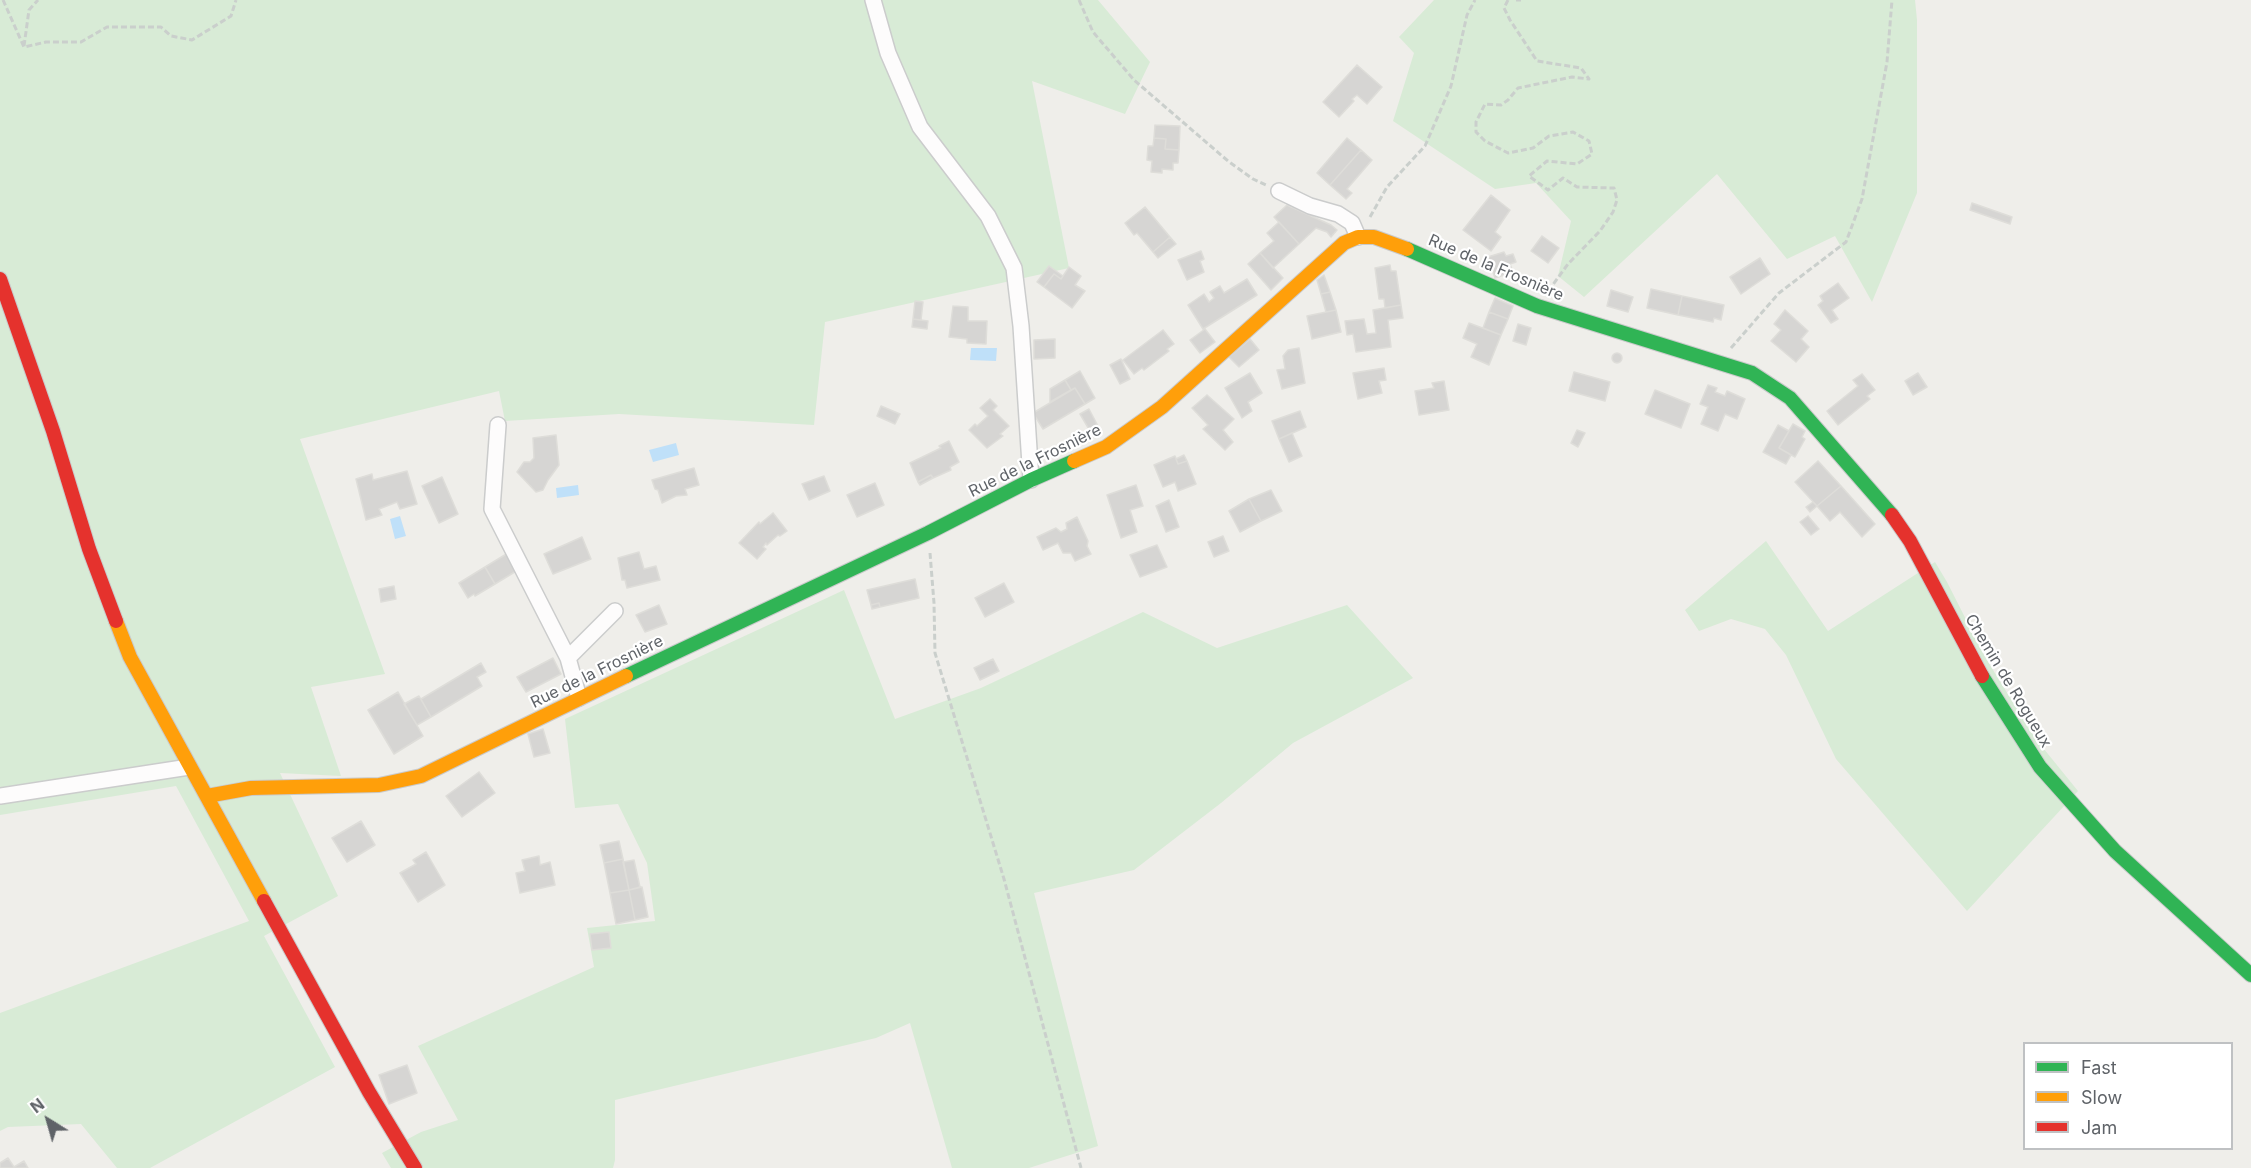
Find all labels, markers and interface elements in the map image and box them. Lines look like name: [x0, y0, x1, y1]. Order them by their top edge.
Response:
street label: Rue de la Frosnière: [1425, 231, 1567, 305]
street label: Rue de la Frosnière: [966, 421, 1104, 501]
street label: Chemin de Rogueux: [1961, 611, 2055, 751]
street label: Rue de la Frosnière: [528, 632, 666, 712]
legend: [2023, 1042, 2233, 1150]
text: Fast: [2081, 1057, 2117, 1078]
text: Slow: [2081, 1087, 2122, 1108]
north arrow: [18, 1090, 78, 1150]
text: N: [26, 1094, 48, 1117]
text: Jam: [2081, 1117, 2117, 1138]

